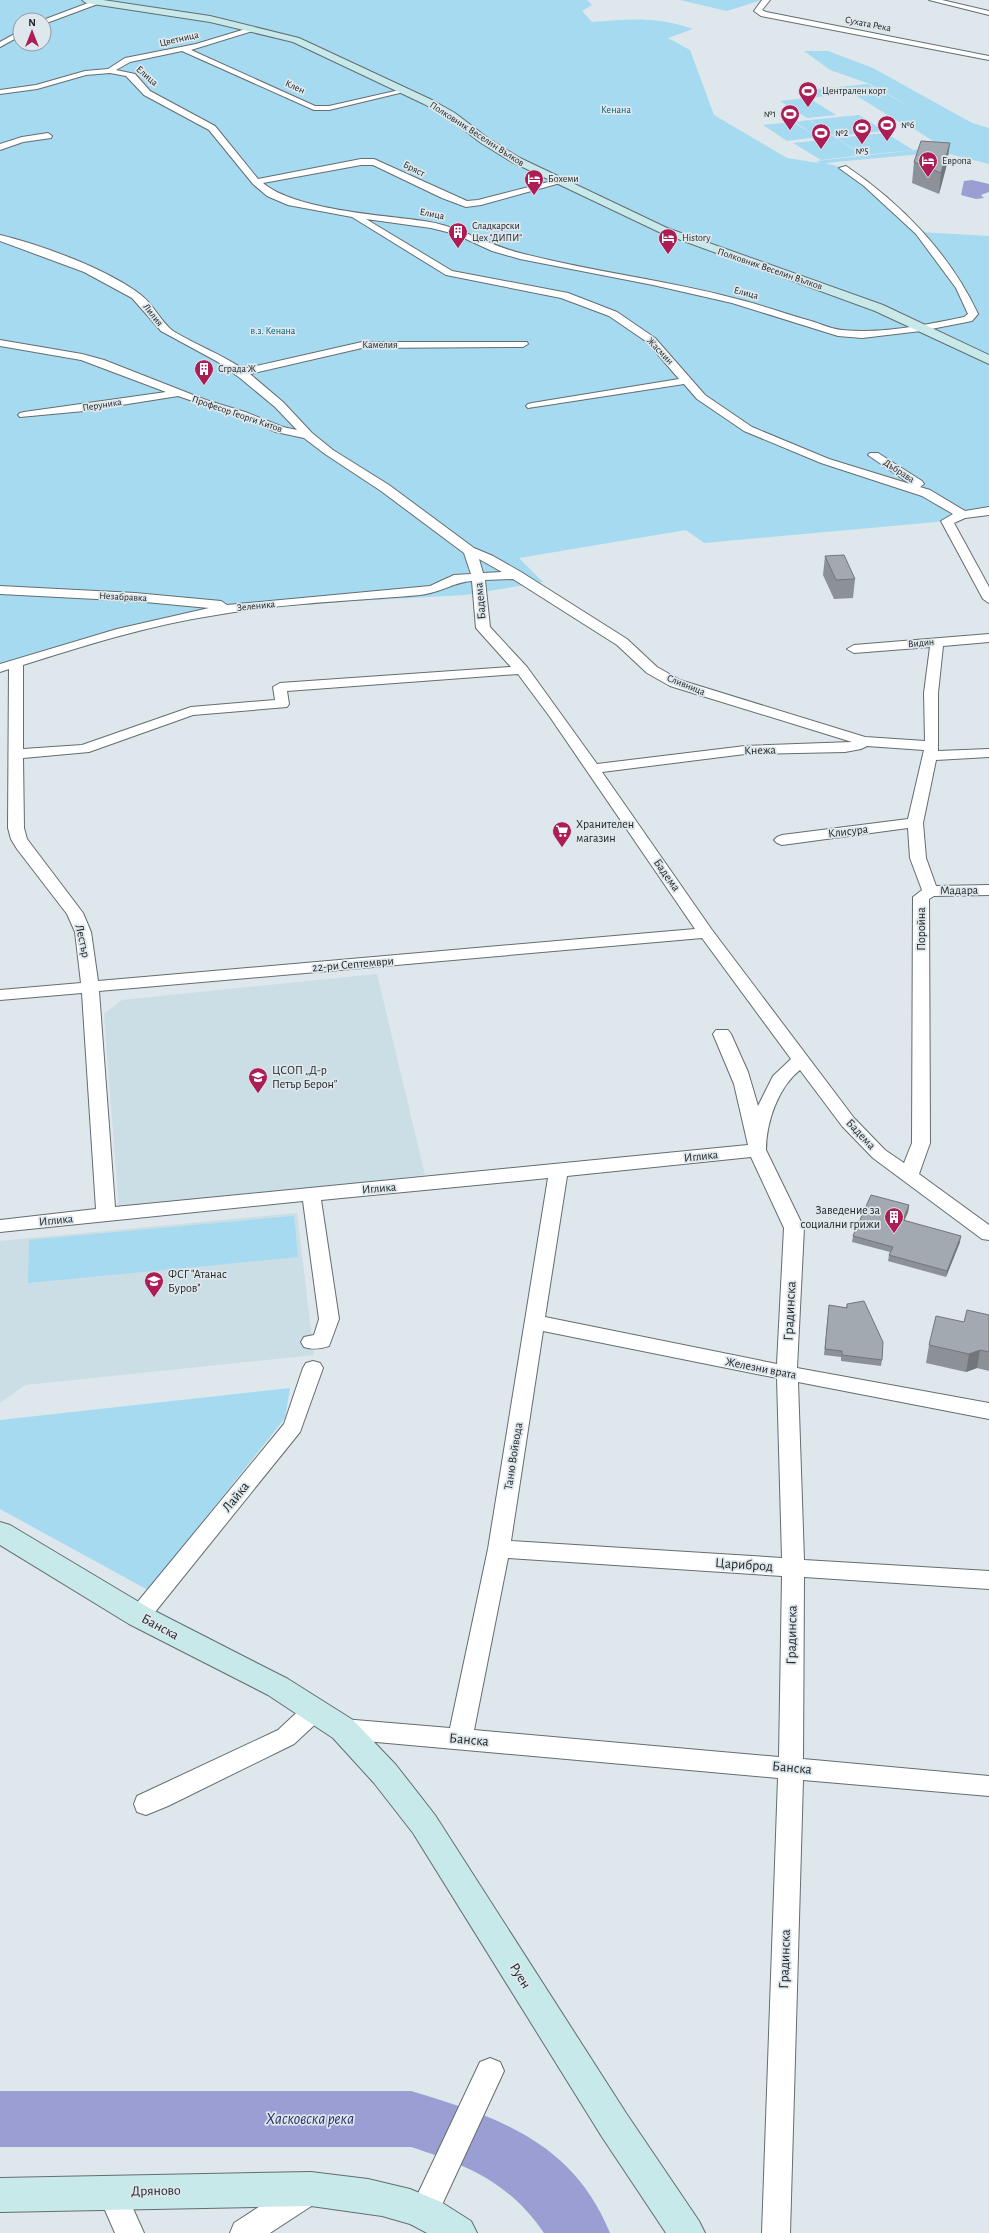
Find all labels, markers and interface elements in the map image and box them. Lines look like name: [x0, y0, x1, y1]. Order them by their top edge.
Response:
north arrow: [12, 12, 52, 52]
street label: Сухата Река: [844, 15, 892, 33]
text: N: [28, 17, 36, 28]
street label: Цветница: [158, 30, 200, 48]
street label: Елица: [134, 64, 160, 88]
street label: Клен: [284, 78, 306, 96]
sports icon: Централен корт: [797, 80, 819, 108]
place label: Централен корт: [822, 86, 887, 96]
street label: Полковник Веселин Вълков: [428, 100, 526, 168]
sports icon: №1: [779, 103, 801, 131]
park label: Кенана: [601, 105, 631, 115]
place label: №1: [764, 109, 776, 119]
sports icon: №6: [876, 114, 898, 142]
sports icon: №5: [851, 117, 873, 145]
place label: №6: [901, 120, 915, 130]
sports icon: №2: [810, 122, 832, 150]
place label: №2: [835, 128, 849, 138]
place label: №5: [856, 146, 868, 156]
hotel icon: Европа: [917, 150, 939, 178]
place label: Европа: [942, 156, 972, 166]
street label: Бряст: [402, 159, 427, 179]
hotel icon: Бохеми: [523, 168, 545, 196]
place label: Бохеми: [548, 174, 579, 184]
street label: Елица: [419, 207, 446, 221]
building icon: Сладкарски Цех "ДИПИ": [447, 221, 469, 249]
place label: Сладкарски Цех "ДИПИ": [472, 221, 522, 243]
hotel icon: History: [657, 227, 679, 255]
place label: History: [682, 233, 711, 243]
street label: Полковник Веселин Вълков: [716, 246, 824, 292]
street label: Елица: [733, 285, 760, 301]
street label: Лилия: [141, 302, 165, 328]
park label: в.з. Кенана: [251, 326, 296, 336]
street label: Жасмин: [645, 336, 675, 366]
street label: Камелия: [362, 340, 398, 350]
building icon: Сграда Ж: [193, 358, 215, 386]
place label: Сграда Ж: [218, 364, 257, 374]
street label: Професор Георги Китов: [191, 394, 284, 434]
street label: Перуника: [82, 397, 123, 413]
street label: Дъбрава: [882, 457, 917, 485]
street label: Бадема: [472, 582, 488, 620]
street label: Незабравка: [99, 591, 148, 603]
street label: Зеленика: [236, 599, 276, 613]
street label: Видин: [907, 637, 935, 649]
street label: Сливница: [665, 673, 707, 697]
street label: Кнежа: [744, 743, 777, 757]
place label: Хранителен магазин: [576, 818, 634, 844]
supermarket icon: Хранителен магазин: [551, 820, 573, 848]
street label: Клисура: [827, 823, 869, 840]
street label: Бадема: [652, 856, 683, 894]
street label: Мадара: [940, 884, 979, 896]
street label: Поройна: [915, 907, 927, 951]
street label: Лестър: [74, 923, 92, 959]
street label: 22-ри Септември: [312, 954, 394, 974]
place label: ЦСОП „Д-р Петър Берон”: [272, 1064, 338, 1090]
school or university icon: ЦСОП „Д-р Петър Берон”: [247, 1066, 269, 1094]
street label: Бадема: [844, 1116, 878, 1152]
street label: Иглика: [683, 1148, 719, 1164]
street label: Иглика: [361, 1180, 397, 1195]
place label: Заведение за социални грижи: [801, 1204, 881, 1230]
building icon: Заведение за социални грижи: [883, 1206, 905, 1234]
street label: Иглика: [38, 1212, 74, 1228]
place label: ФСГ "Атанас Буров": [168, 1268, 227, 1295]
school or university icon: ФСГ "Атанас Буров": [143, 1270, 165, 1298]
street label: Градинска: [781, 1280, 799, 1341]
street label: Железни врата: [724, 1355, 798, 1381]
street label: Таню Войвода: [502, 1421, 524, 1491]
street label: Лайка: [220, 1479, 253, 1515]
street label: Цариброд: [714, 1556, 774, 1574]
street label: Градинска: [784, 1605, 800, 1665]
street label: Банска: [139, 1611, 181, 1643]
street label: Банска: [449, 1731, 490, 1749]
street label: Банска: [772, 1759, 813, 1777]
street label: Градинска: [777, 1928, 793, 1989]
street label: Руен: [507, 1961, 533, 1991]
water label: Хасковска река: [266, 2111, 354, 2128]
street label: Дряново: [131, 2184, 181, 2198]

